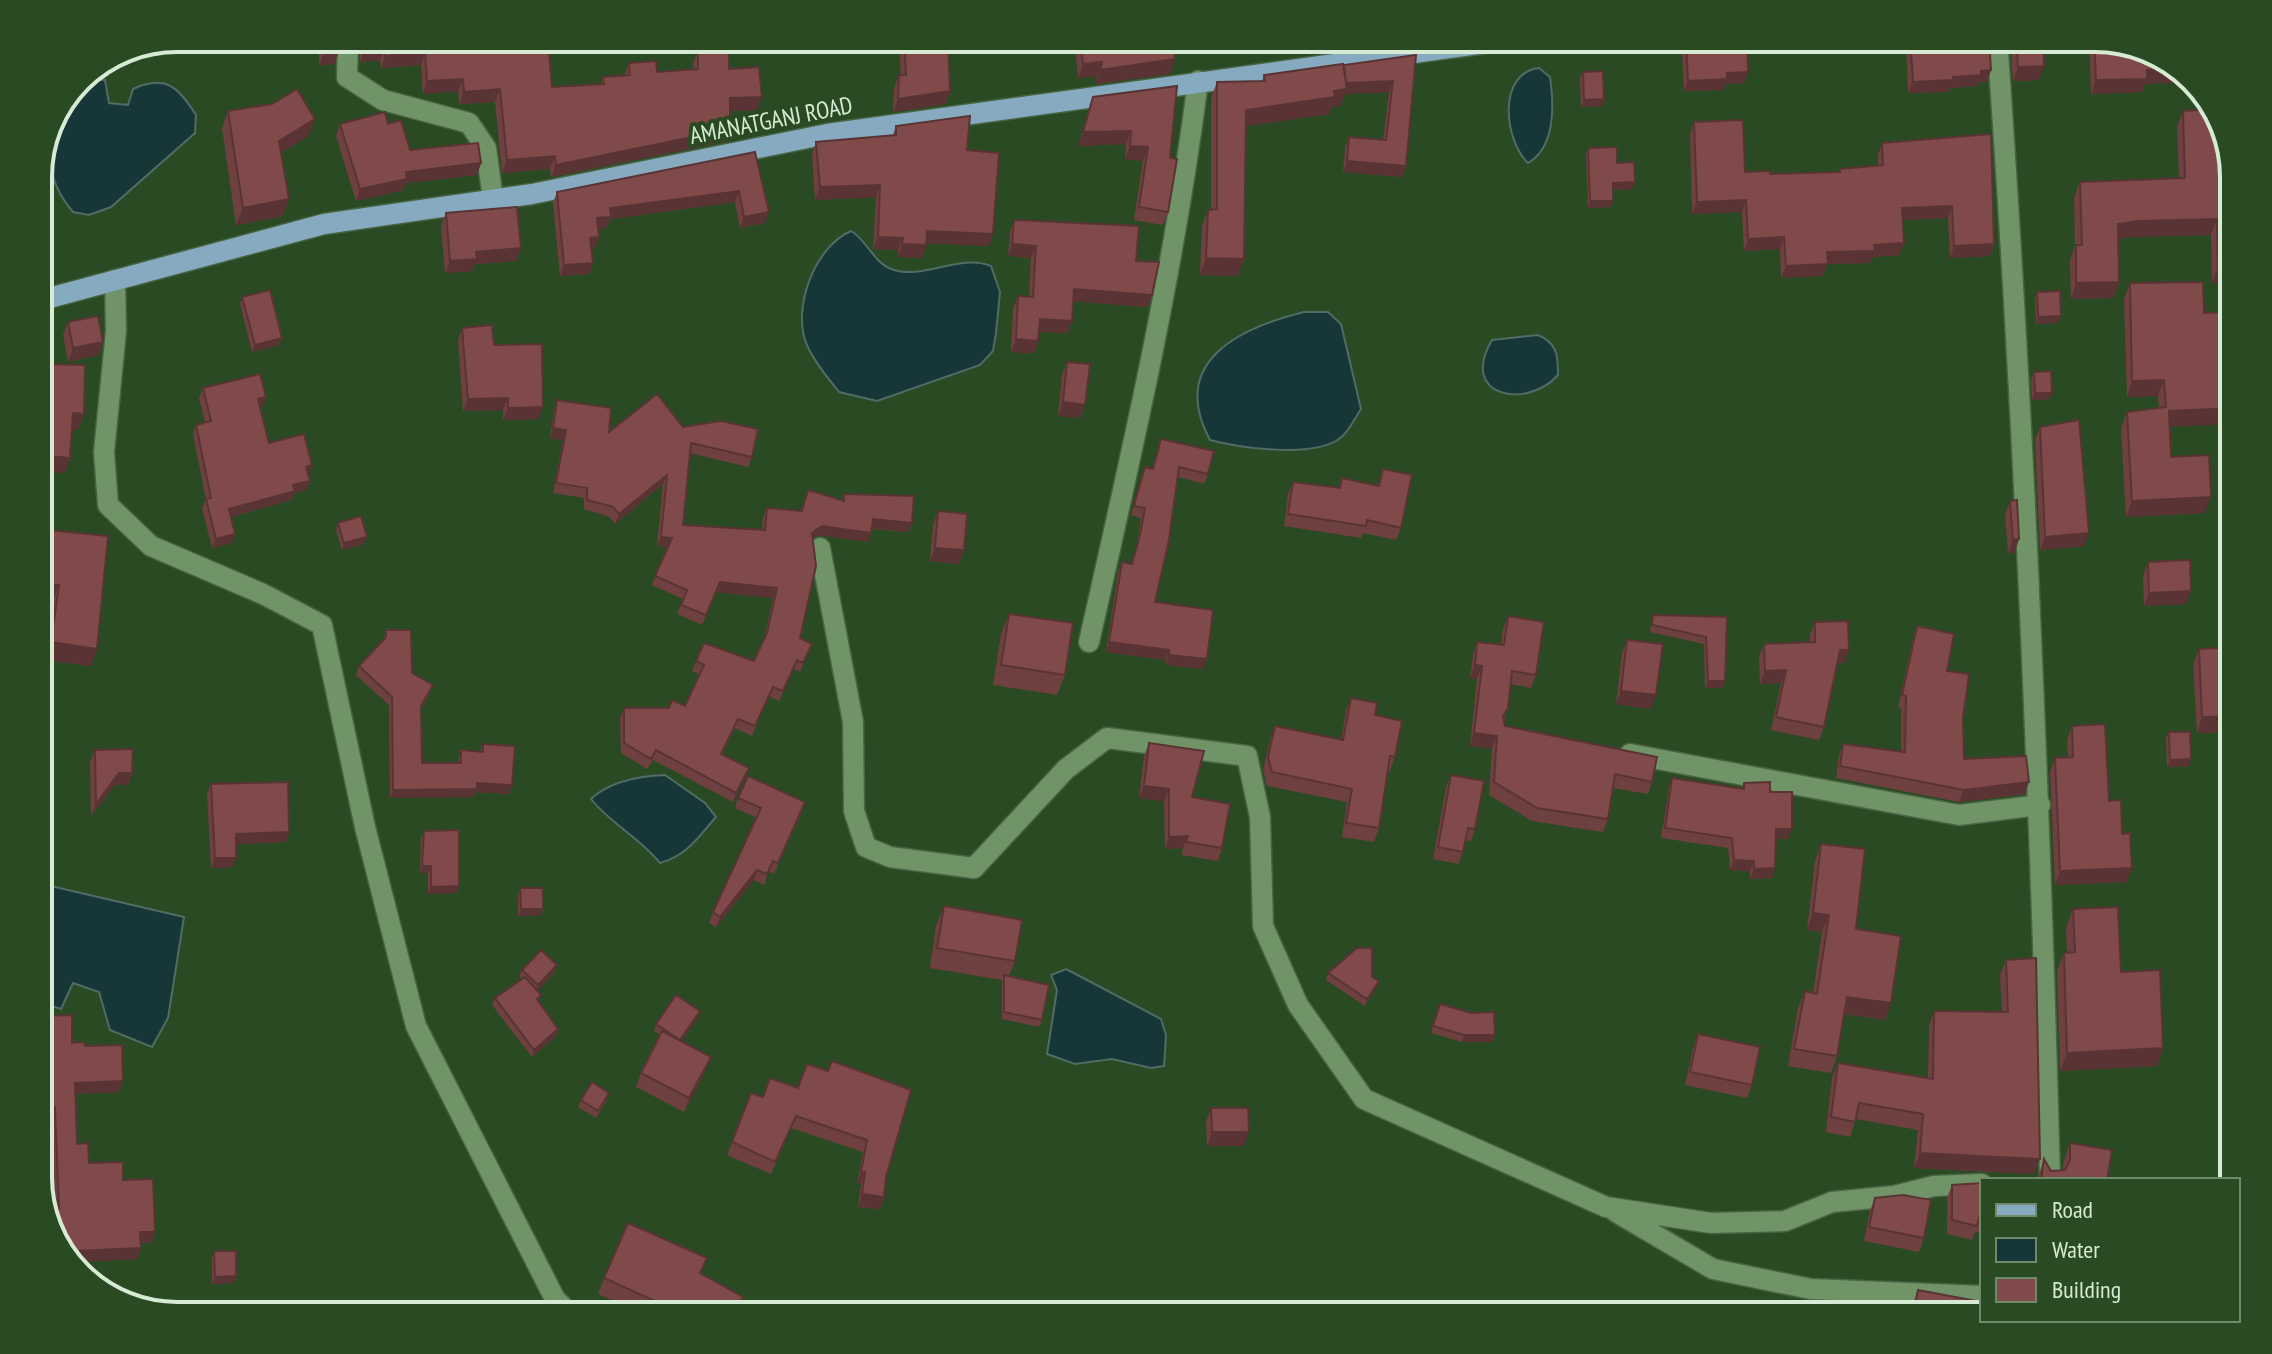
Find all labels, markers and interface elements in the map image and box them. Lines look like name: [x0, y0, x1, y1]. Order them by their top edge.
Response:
street label: AMANATGANJ ROAD: [687, 89, 855, 151]
legend: [1980, 1178, 2240, 1322]
text: Road: [2052, 1194, 2093, 1225]
text: Water: [2052, 1234, 2100, 1265]
text: Building: [2052, 1274, 2121, 1305]

